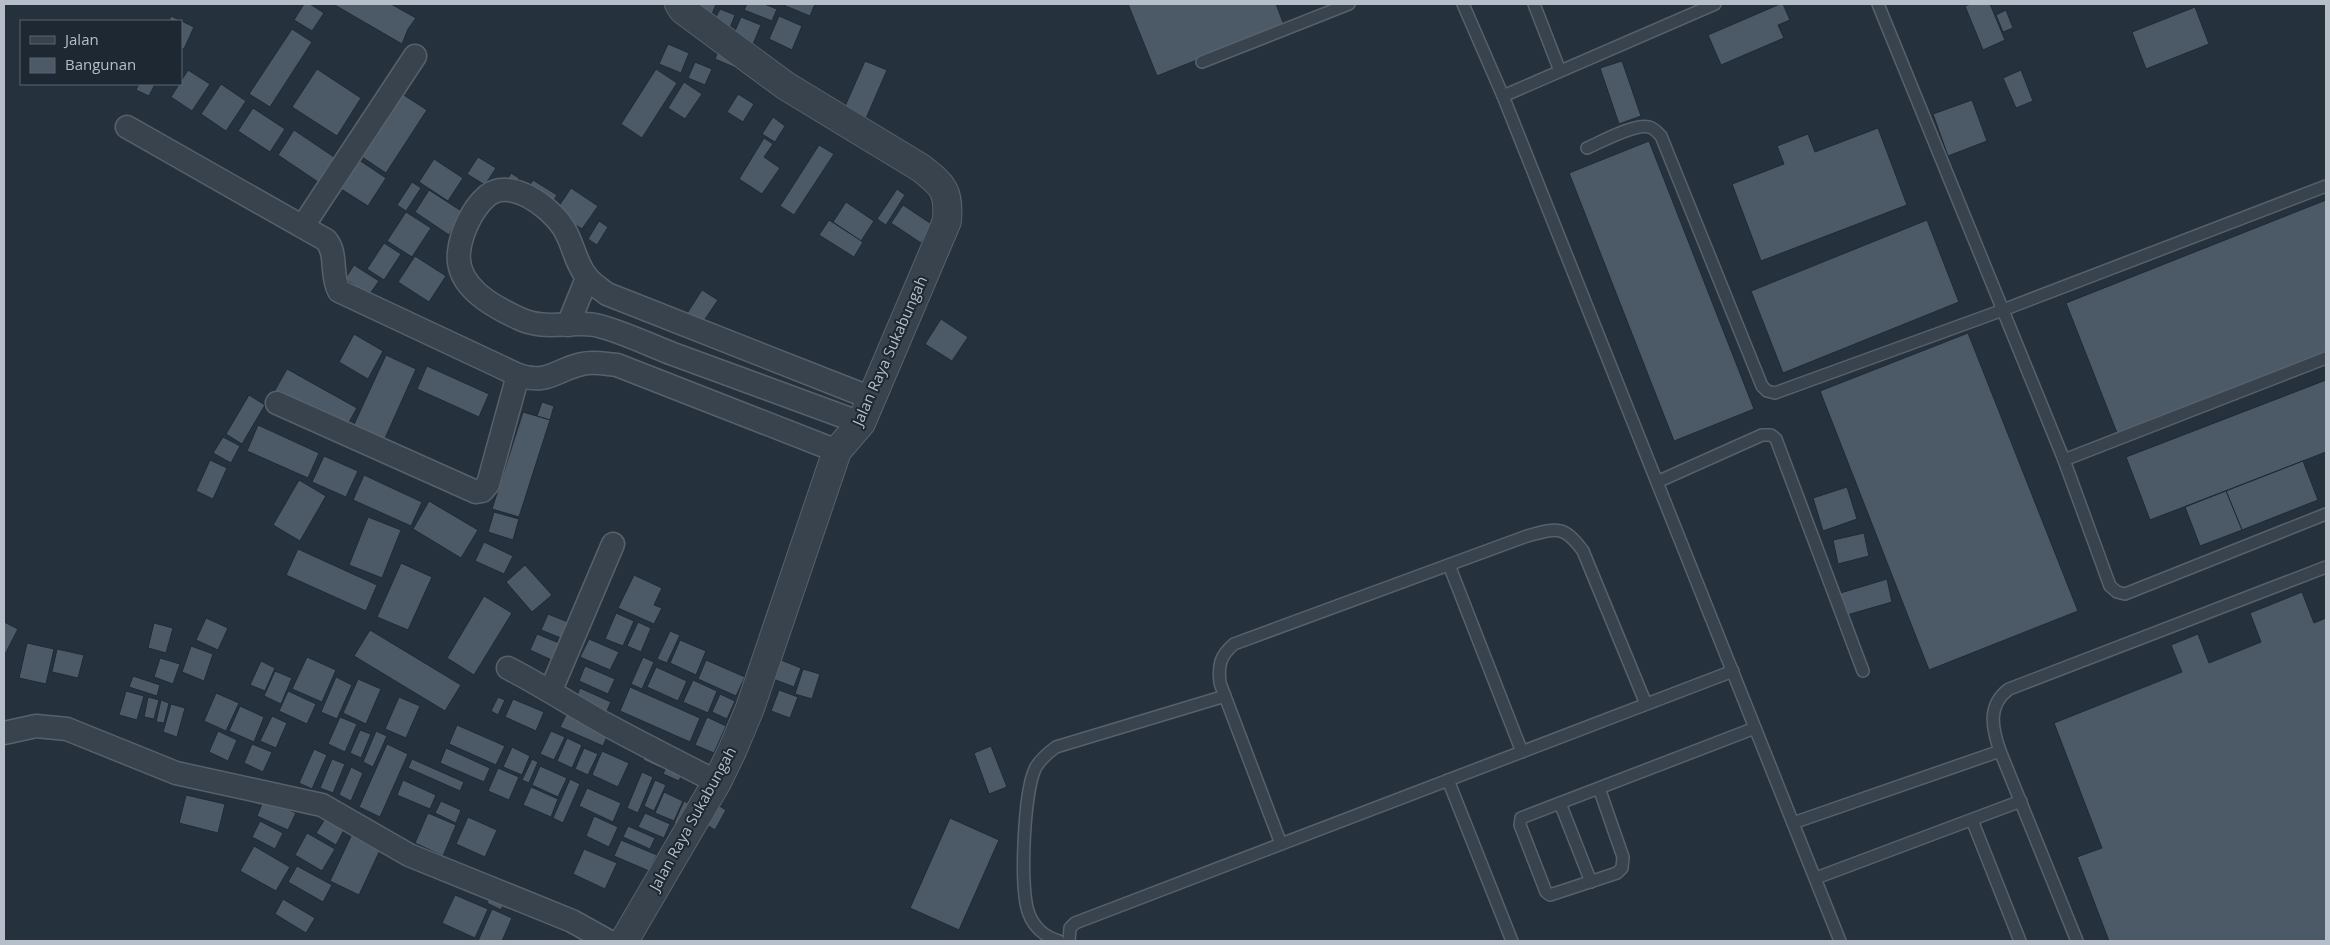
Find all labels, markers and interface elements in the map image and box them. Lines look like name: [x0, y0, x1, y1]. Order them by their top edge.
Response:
legend: [20, 20, 182, 85]
text: Jalan: [63, 29, 99, 49]
text: Bangunan: [65, 54, 136, 74]
street label: Jalan Raya Sukabungah: [846, 273, 931, 430]
street label: Jalan Raya Sukabungah: [643, 743, 740, 896]

